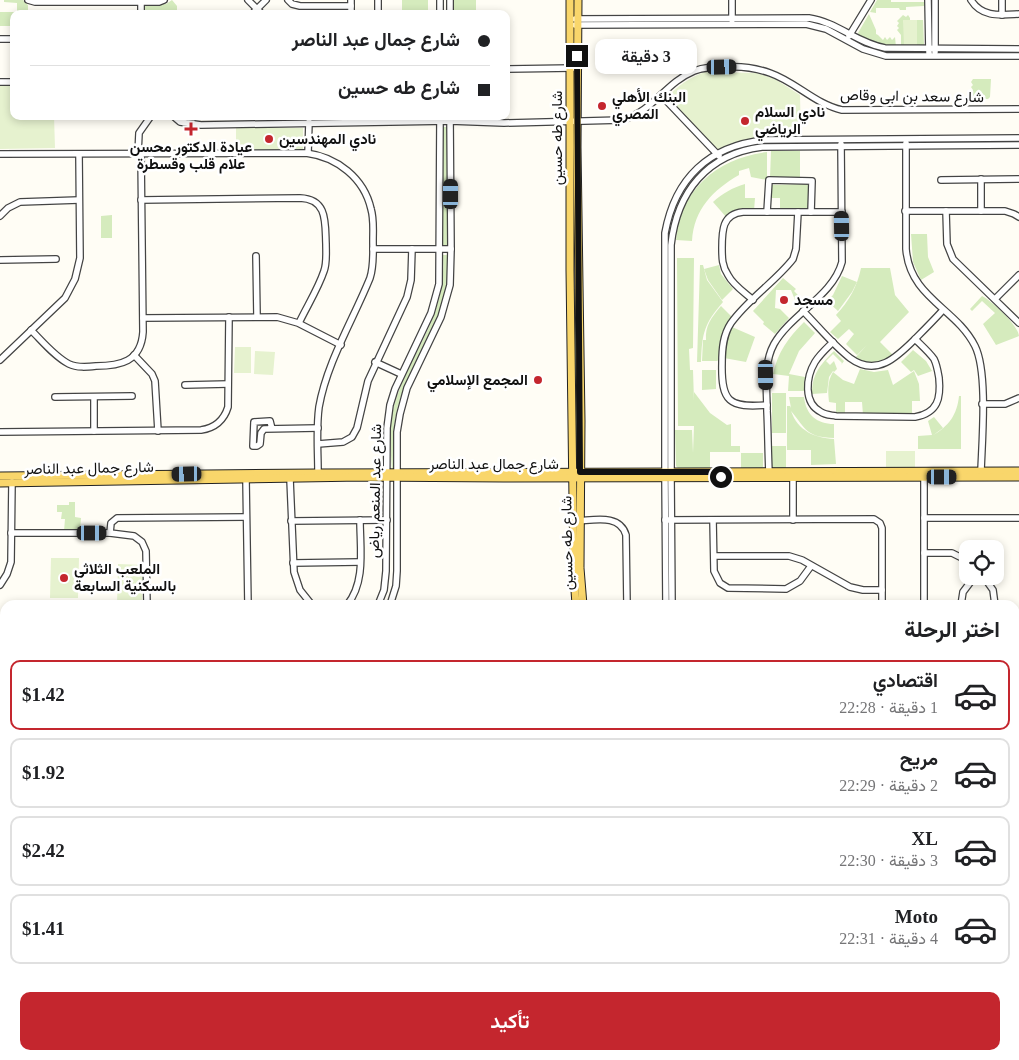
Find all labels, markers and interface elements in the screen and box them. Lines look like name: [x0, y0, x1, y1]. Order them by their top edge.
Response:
text: شارع جمال عبد الناصر: [292, 29, 460, 50]
callout: 3 دقيقة: [594, 38, 697, 74]
route end: [566, 45, 588, 67]
text: 3 دقيقة: [621, 48, 671, 65]
car: [706, 59, 737, 75]
text: شارع طه حسين: [338, 77, 460, 98]
street label: شارع سعد بن ابى وقاص: [840, 87, 984, 108]
place label: البنك الأهلي المصري: [612, 88, 686, 127]
street label: شارع طه حسين: [549, 90, 568, 185]
marker: البنك الأهلي المصري: [596, 100, 608, 112]
place label: نادي السلام الرياضي: [755, 104, 825, 142]
marker: نادي السلام الرياضي: [739, 115, 751, 127]
marker: عيادة الدكتور محسن علام قلب وقسطرة: [184, 122, 198, 136]
place label: نادي المهندسين: [279, 131, 376, 152]
marker: نادي المهندسين: [263, 133, 275, 145]
place label: عيادة الدكتور محسن علام قلب وقسطرة: [130, 139, 252, 174]
car: [443, 179, 458, 209]
car: [834, 211, 849, 241]
place label: مسجد: [794, 292, 833, 309]
marker: مسجد: [778, 294, 790, 306]
car: [758, 360, 773, 390]
place label: المجمع الإسلامي: [427, 372, 528, 393]
marker: المجمع الإسلامي: [532, 374, 544, 386]
street label: شارع عبد المنعم رياض: [366, 424, 387, 558]
street label: شارع جمال عبد الناصر: [428, 456, 559, 475]
street label: شارع جمال عبد الناصر: [23, 459, 154, 480]
car: [171, 466, 202, 482]
route start: [710, 466, 732, 488]
car: [927, 470, 957, 485]
street label: شارع طه حسين: [558, 495, 579, 590]
car: [77, 526, 107, 541]
map controls: [959, 540, 1004, 585]
button: locate: [959, 540, 1004, 585]
place label: الملعب الثلاثي بالسكنية السابعة: [74, 561, 176, 595]
marker: الملعب الثلاثي بالسكنية السابعة: [58, 572, 70, 584]
text: اختر الرحلة: [904, 617, 1000, 642]
text: اقتصادي: [873, 670, 938, 691]
icon: car: [953, 673, 998, 718]
text: $1.42: [22, 684, 65, 705]
text: 1 دقيقة · 22:28: [839, 699, 938, 716]
text: مريح: [900, 748, 938, 769]
icon: car: [953, 751, 998, 796]
text: $1.92: [22, 762, 65, 783]
text: 2 دقيقة · 22:29: [839, 777, 938, 794]
text: XL: [912, 828, 938, 849]
icon: car: [953, 829, 998, 874]
text: $2.42: [22, 840, 65, 861]
text: 3 دقيقة · 22:30: [839, 852, 938, 869]
text: Moto: [895, 906, 938, 927]
icon: car: [953, 907, 998, 952]
text: $1.41: [22, 918, 65, 939]
text: 4 دقيقة · 22:31: [839, 930, 938, 947]
button: تأكيد: [20, 992, 1000, 1050]

